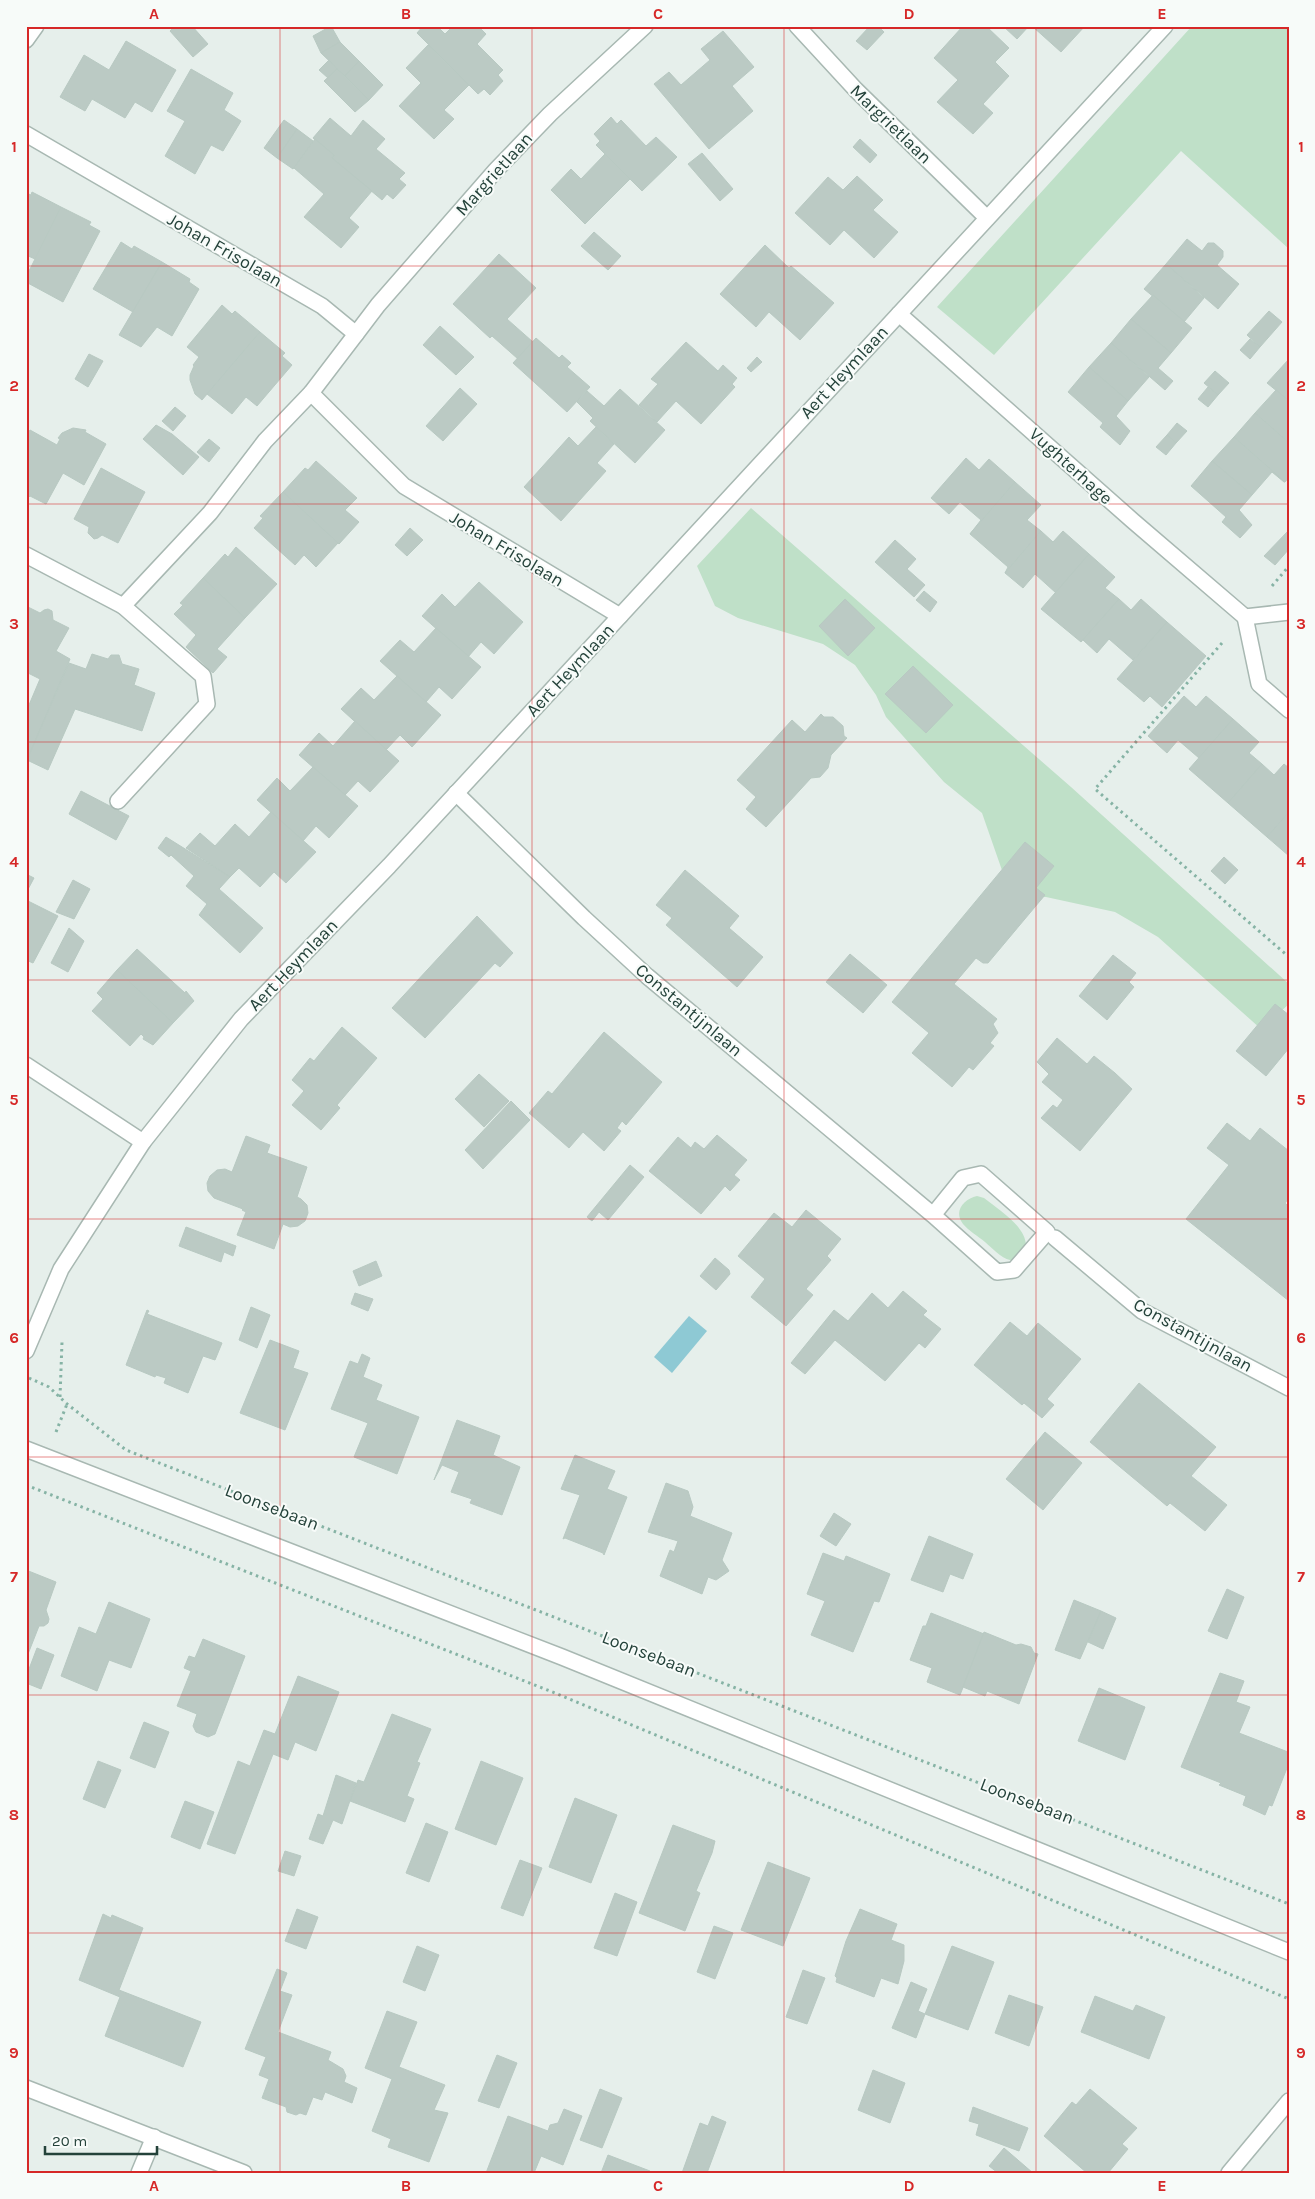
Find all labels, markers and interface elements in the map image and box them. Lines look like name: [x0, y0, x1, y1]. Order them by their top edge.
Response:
text: A: [149, 4, 159, 23]
text: B: [401, 4, 411, 23]
text: C: [653, 4, 663, 23]
text: D: [904, 4, 915, 23]
text: E: [1157, 4, 1167, 23]
street label: Margrietlaan: [846, 80, 936, 168]
street label: Margrietlaan: [451, 128, 537, 220]
text: 1: [11, 137, 17, 156]
text: 1: [1298, 137, 1304, 156]
street label: Johan Frisolaan: [163, 208, 287, 292]
street label: Aert Heymlaan: [795, 321, 893, 423]
text: 2: [9, 376, 19, 395]
text: 2: [1296, 376, 1306, 395]
street label: Vughterhage: [1025, 423, 1117, 509]
street label: Johan Frisolaan: [446, 506, 568, 592]
text: 3: [9, 614, 19, 633]
text: 3: [1296, 614, 1306, 633]
street label: Aert Heymlaan: [521, 619, 619, 721]
text: 4: [9, 852, 19, 871]
text: 4: [1296, 852, 1306, 871]
street label: Aert Heymlaan: [244, 914, 342, 1016]
street label: Constantijnlaan: [631, 959, 747, 1061]
text: 5: [9, 1090, 19, 1109]
text: 5: [1296, 1090, 1306, 1109]
street label: Constantijnlaan: [1129, 1293, 1257, 1377]
text: 6: [9, 1328, 19, 1347]
text: 6: [1296, 1328, 1306, 1347]
street label: Loonsebaan: [222, 1479, 322, 1535]
text: 7: [10, 1567, 18, 1586]
text: 7: [1297, 1567, 1305, 1586]
street label: Loonsebaan: [599, 1626, 699, 1682]
street label: Loonsebaan: [977, 1773, 1077, 1829]
text: 8: [9, 1805, 19, 1824]
text: 8: [1296, 1805, 1306, 1824]
text: 9: [9, 2043, 19, 2062]
text: 9: [1296, 2043, 1306, 2062]
scale bar: [45, 2124, 158, 2156]
text: 20 m: [52, 2132, 87, 2150]
text: A: [149, 2176, 159, 2195]
text: B: [401, 2176, 411, 2195]
text: C: [653, 2176, 663, 2195]
text: D: [904, 2176, 915, 2195]
text: E: [1157, 2176, 1167, 2195]

